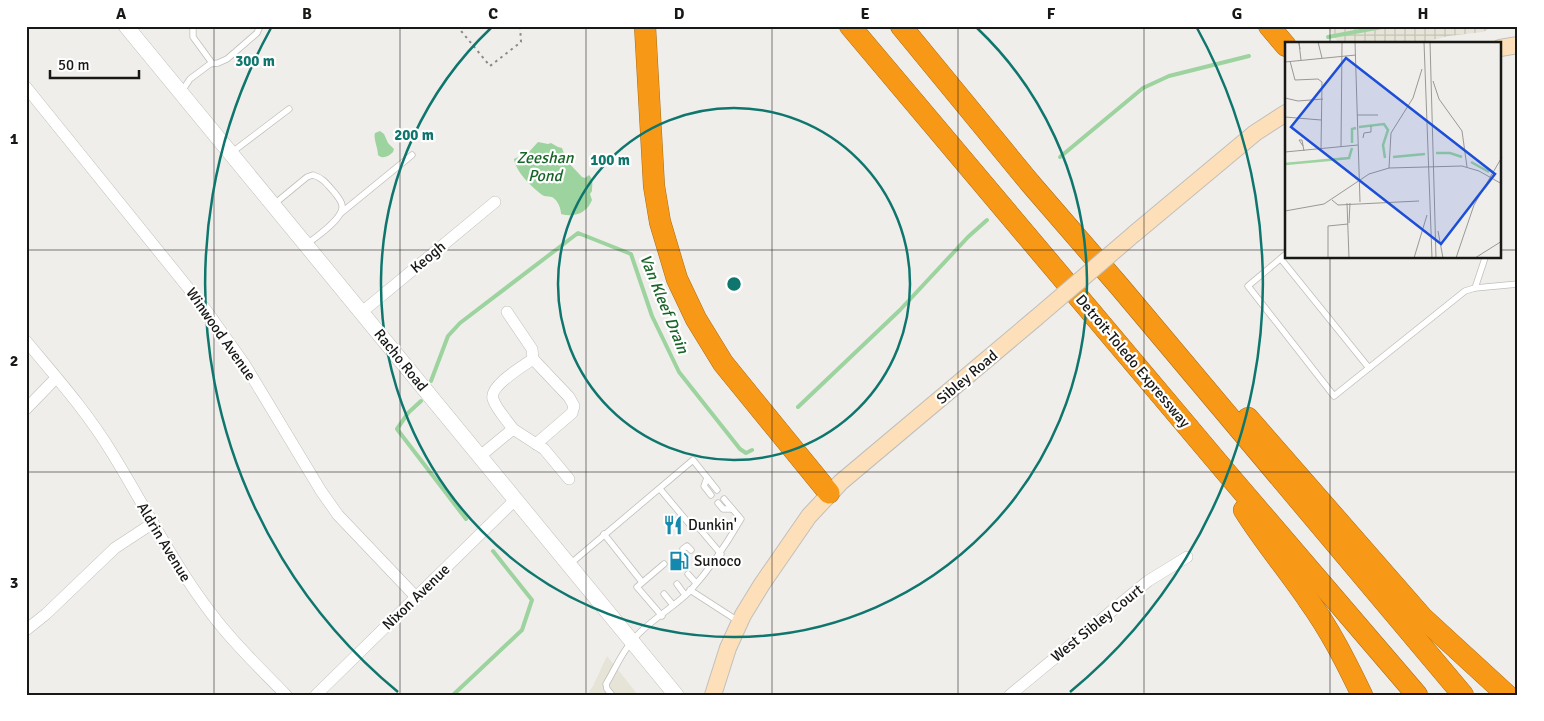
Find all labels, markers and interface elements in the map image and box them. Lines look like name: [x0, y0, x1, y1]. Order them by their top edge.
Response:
text: A: [116, 4, 127, 24]
text: B: [302, 4, 312, 24]
text: C: [488, 4, 498, 24]
text: D: [674, 4, 685, 24]
text: E: [860, 4, 870, 24]
text: F: [1047, 4, 1056, 24]
text: G: [1232, 4, 1242, 24]
text: H: [1418, 4, 1428, 24]
inset map: [1285, 42, 1502, 259]
scale bar: [50, 48, 139, 80]
text: 300 m: [235, 52, 275, 70]
text: 50 m: [58, 56, 89, 74]
text: 200 m: [394, 126, 434, 144]
text: 1: [10, 129, 19, 149]
water label: Zeeshan Pond: [516, 148, 575, 186]
text: 100 m: [590, 151, 630, 169]
street label: Keogh: [407, 237, 449, 277]
water label: Van Kleef Drain: [635, 251, 693, 358]
centre of rings: [725, 275, 743, 293]
street label: Winwood Avenue: [182, 284, 260, 384]
street label: Detroit-Toledo Expressway: [1072, 291, 1194, 431]
street label: Racho Road: [370, 325, 432, 395]
street label: Sibley Road: [933, 346, 1001, 408]
text: 2: [10, 351, 18, 371]
street label: Aldrin Avenue: [133, 499, 195, 585]
restaurant icon: Dunkin': [662, 514, 684, 536]
place label: Dunkin': [688, 516, 737, 534]
fuel station icon: Sunoco: [668, 550, 690, 572]
place label: Sunoco: [694, 552, 742, 570]
street label: Nixon Avenue: [378, 560, 454, 634]
text: 3: [10, 573, 18, 593]
street label: West Sibley Court: [1047, 580, 1147, 666]

